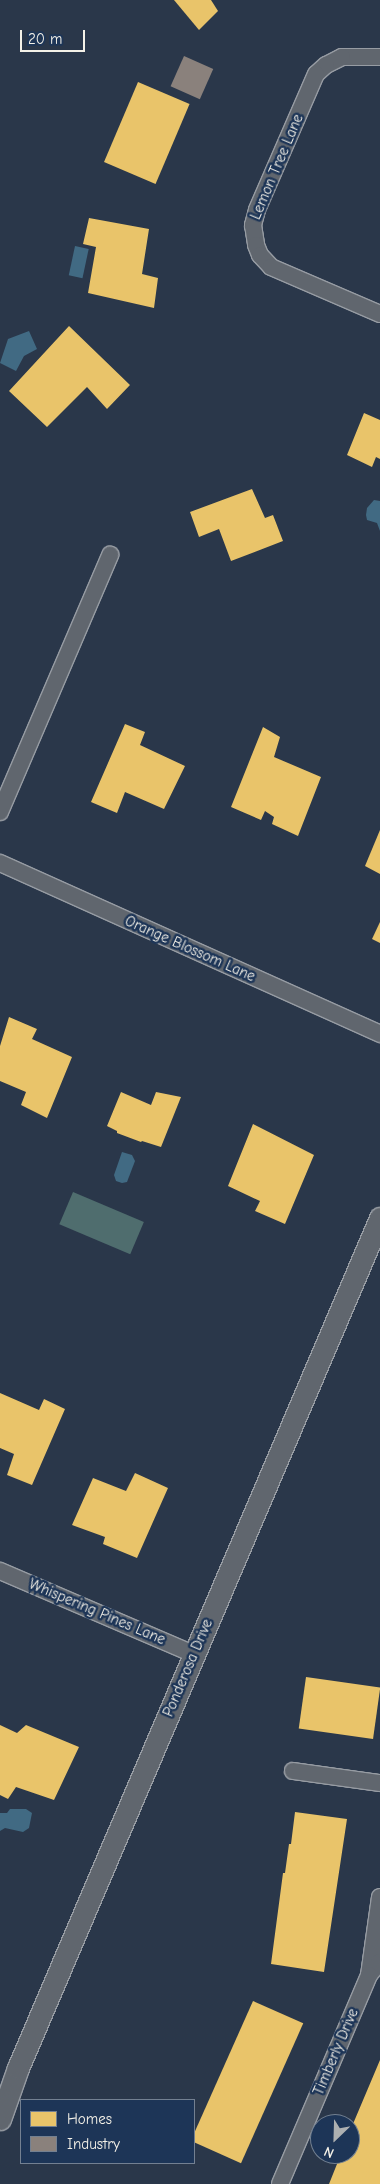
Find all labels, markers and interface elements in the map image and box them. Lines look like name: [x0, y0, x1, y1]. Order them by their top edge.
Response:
scale bar: [22, 20, 88, 52]
text: 20 m: [28, 30, 62, 48]
street label: Lemon Tree Lane: [247, 112, 307, 222]
street label: Orange Blossom Lane: [122, 912, 258, 986]
street label: Whispering Pines Lane: [26, 1575, 168, 1649]
street label: Ponderosa Drive: [159, 1617, 217, 1719]
street label: Timberly Drive: [310, 2006, 362, 2098]
legend: [20, 2099, 195, 2164]
text: Homes: [67, 2110, 112, 2128]
north arrow: [310, 2114, 360, 2164]
text: Industry: [67, 2135, 120, 2153]
text: N: [321, 2143, 337, 2162]

